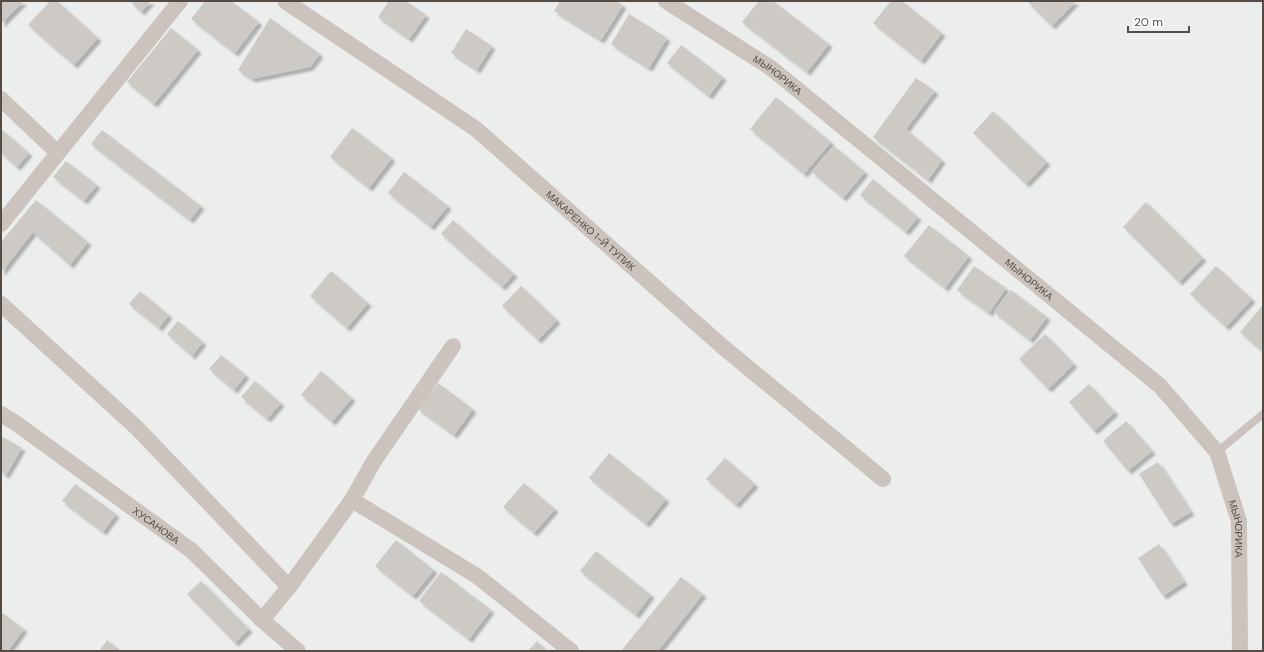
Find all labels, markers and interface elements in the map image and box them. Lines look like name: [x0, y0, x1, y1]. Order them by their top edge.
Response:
scale bar: [1128, 8, 1189, 34]
text: 20 m: [1134, 14, 1163, 30]
street label: МЫНОРИКА: [751, 52, 805, 98]
street label: МАКАРЕНКО 1-Й ТУПИК: [543, 188, 638, 274]
street label: МЫНОРИКА: [1002, 256, 1056, 303]
street label: МЫНОРИКА: [1226, 498, 1245, 558]
street label: ХУСАНОВА: [130, 504, 182, 547]

